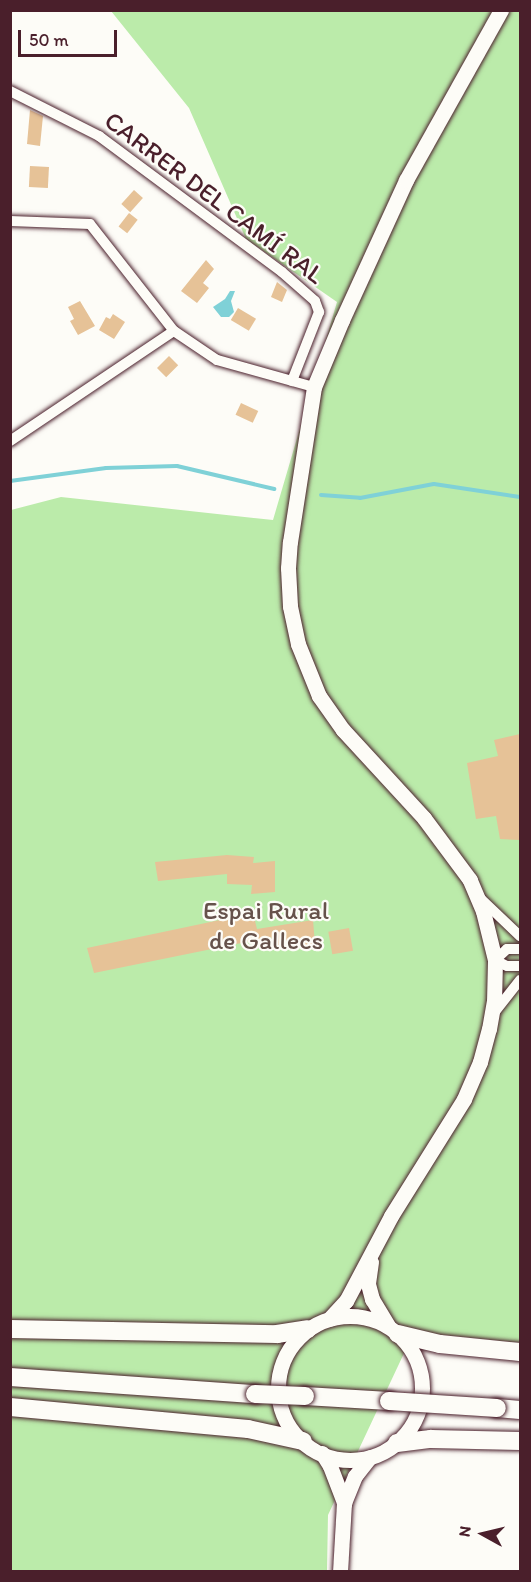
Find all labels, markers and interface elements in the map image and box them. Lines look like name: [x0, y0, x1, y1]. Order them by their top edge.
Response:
scale bar: [21, 18, 120, 56]
text: 50 m: [29, 29, 69, 51]
street label: CARRER DEL CAMÍ RAL: [98, 105, 330, 291]
park label: Espai Rural de Gallecs: [203, 895, 329, 957]
north arrow: [453, 1504, 513, 1564]
text: N: [455, 1525, 475, 1538]

